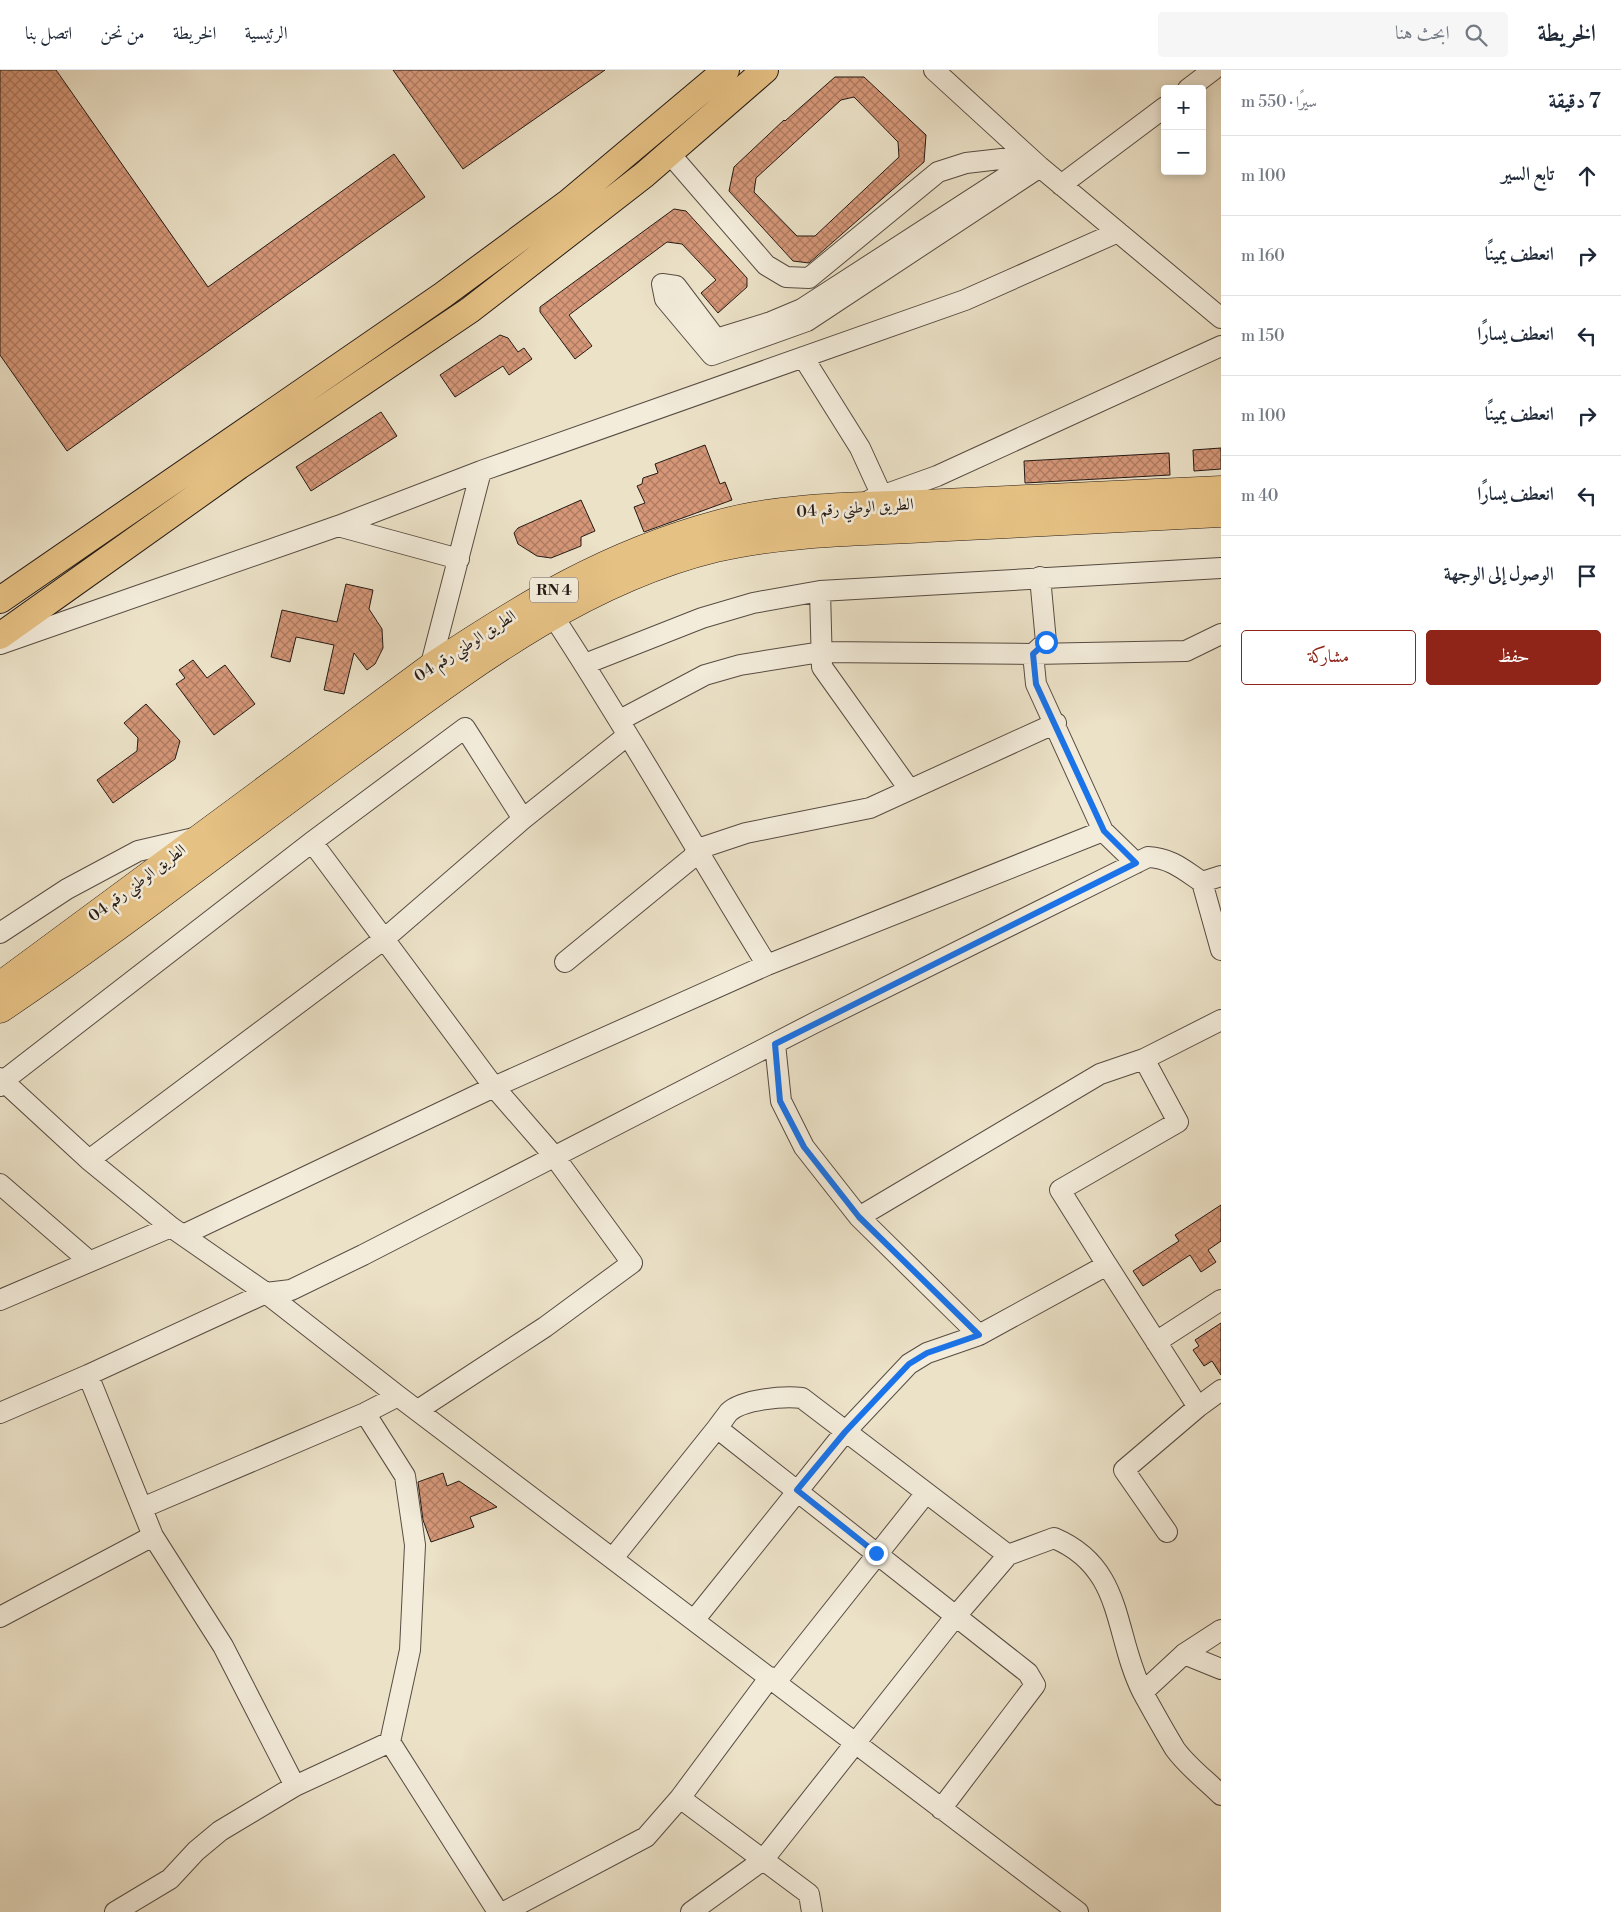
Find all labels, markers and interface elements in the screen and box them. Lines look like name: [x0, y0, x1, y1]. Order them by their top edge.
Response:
search box: [1158, 12, 1508, 57]
text: الخريطة: [1538, 19, 1596, 49]
text: ابحث هنا: [1395, 21, 1450, 45]
icon: search: [1462, 21, 1490, 49]
text: اتصل بنا: [25, 22, 72, 45]
text: من نحن: [100, 22, 145, 45]
text: الخريطة: [173, 22, 216, 45]
text: الرئيسية: [244, 22, 288, 45]
map controls: [1161, 85, 1206, 175]
button: +: [1161, 85, 1206, 130]
text: 7 دقيقة: [1549, 89, 1601, 115]
text: سيرًا · 550 m: [1241, 92, 1317, 112]
button: −: [1161, 130, 1206, 175]
text: تابع السير: [1501, 162, 1554, 186]
icon: ahead: [1573, 162, 1601, 190]
text: 100 m: [1241, 166, 1286, 186]
text: انعطف يمينًا: [1485, 242, 1554, 266]
icon: right: [1573, 242, 1601, 270]
text: 160 m: [1241, 246, 1285, 266]
text: انعطف يسارًا: [1477, 322, 1554, 346]
icon: left: [1573, 322, 1601, 350]
text: 150 m: [1241, 326, 1285, 346]
text: انعطف يمينًا: [1485, 402, 1554, 426]
icon: right: [1573, 402, 1601, 430]
text: 100 m: [1241, 406, 1286, 426]
text: انعطف يسارًا: [1477, 482, 1554, 506]
icon: left: [1573, 482, 1601, 510]
text: 40 m: [1241, 486, 1278, 506]
street label: الطريق الوطني رقم 04: [796, 494, 915, 527]
text: الوصول إلى الوجهة: [1444, 562, 1554, 586]
icon: arrive: [1573, 562, 1601, 590]
road number: RN 4: [530, 578, 578, 602]
street label: الطريق الوطني رقم 04: [410, 606, 522, 691]
button: مشاركة: [1241, 630, 1416, 685]
button: حفظ: [1426, 630, 1601, 685]
route start: [1035, 631, 1058, 654]
street label: الطريق الوطني رقم 04: [84, 840, 193, 930]
route end: [865, 1542, 888, 1565]

